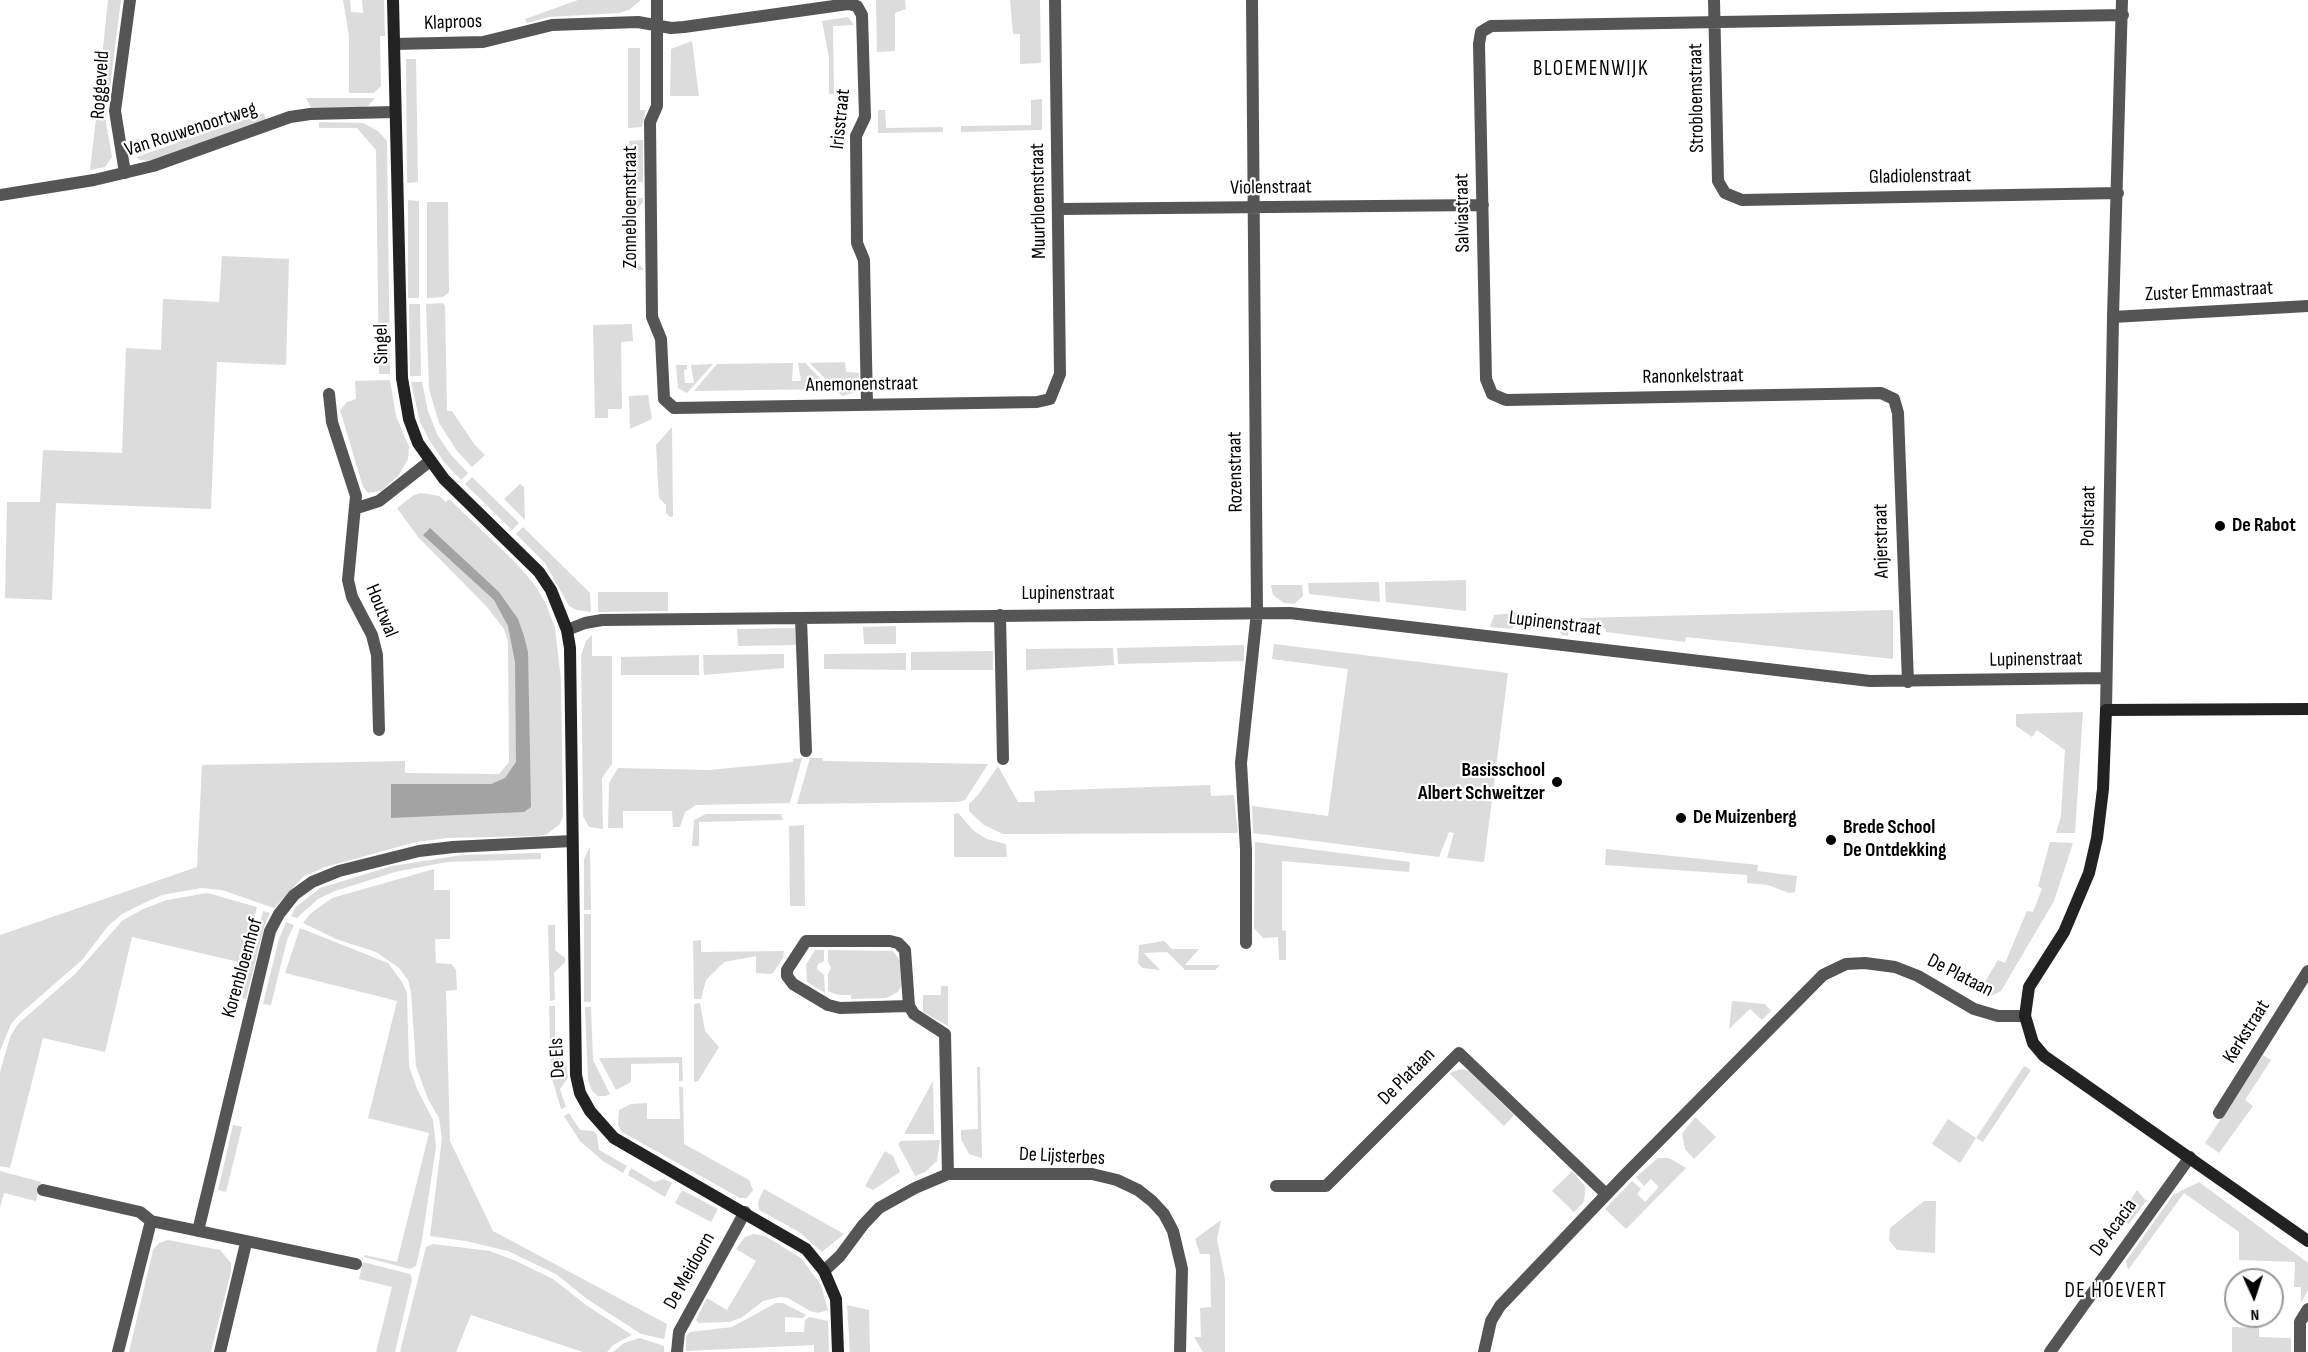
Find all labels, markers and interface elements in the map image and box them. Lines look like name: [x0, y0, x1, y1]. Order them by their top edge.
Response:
street label: Klaproos: [424, 10, 482, 36]
street label: Strobloemstraat: [1684, 43, 1710, 153]
street label: Roggeveld: [87, 50, 115, 120]
district label: BLOEMENWIJK: [1533, 57, 1649, 83]
street label: Irisstraat: [826, 88, 856, 150]
street label: Van Rouwenoortweg: [122, 97, 260, 163]
street label: Muurbloemstraat: [1026, 143, 1052, 259]
street label: Zonnebloemstraat: [619, 146, 643, 268]
street label: Gladiolenstraat: [1869, 164, 1971, 190]
street label: Salviastraat: [1450, 173, 1476, 253]
street label: Violenstraat: [1230, 175, 1312, 201]
street label: Zuster Emmastraat: [2144, 277, 2274, 307]
street label: Singel: [370, 324, 394, 364]
street label: Ranonkelstraat: [1642, 364, 1744, 390]
street label: Anemonenstraat: [806, 372, 918, 398]
street label: Rozenstraat: [1223, 431, 1249, 513]
street label: Polstraat: [2076, 485, 2102, 547]
street label: Anjerstraat: [1869, 503, 1895, 579]
place label: De Rabot: [2232, 514, 2296, 538]
marker: De Rabot: [2213, 519, 2227, 533]
street label: Houtwal: [360, 581, 402, 641]
street label: Lupinenstraat: [1021, 582, 1115, 606]
street label: Lupinenstraat: [1507, 606, 1603, 642]
street label: Lupinenstraat: [1989, 647, 2083, 673]
place label: Basisschool Albert Schweitzer: [1418, 759, 1545, 806]
marker: Basisschool Albert Schweitzer: [1550, 775, 1564, 789]
place label: De Muizenberg: [1693, 806, 1797, 830]
marker: De Muizenberg: [1674, 811, 1688, 825]
place label: Brede School De Ontdekking: [1843, 816, 1946, 863]
marker: Brede School De Ontdekking: [1824, 833, 1838, 847]
street label: Korenbloemhof: [217, 915, 269, 1021]
street label: De Plataan: [1923, 949, 1997, 1003]
street label: Kerkstraat: [2218, 996, 2276, 1068]
street label: De Els: [545, 1037, 571, 1079]
street label: De Plataan: [1373, 1043, 1441, 1111]
street label: De Lijsterbes: [1018, 1143, 1106, 1171]
street label: De Acacia: [2085, 1195, 2143, 1261]
street label: De Meidoorn: [659, 1228, 721, 1314]
north arrow: [2224, 1268, 2284, 1328]
district label: DE HOEVERT: [2064, 1279, 2168, 1305]
text: N: [2250, 1305, 2260, 1324]

